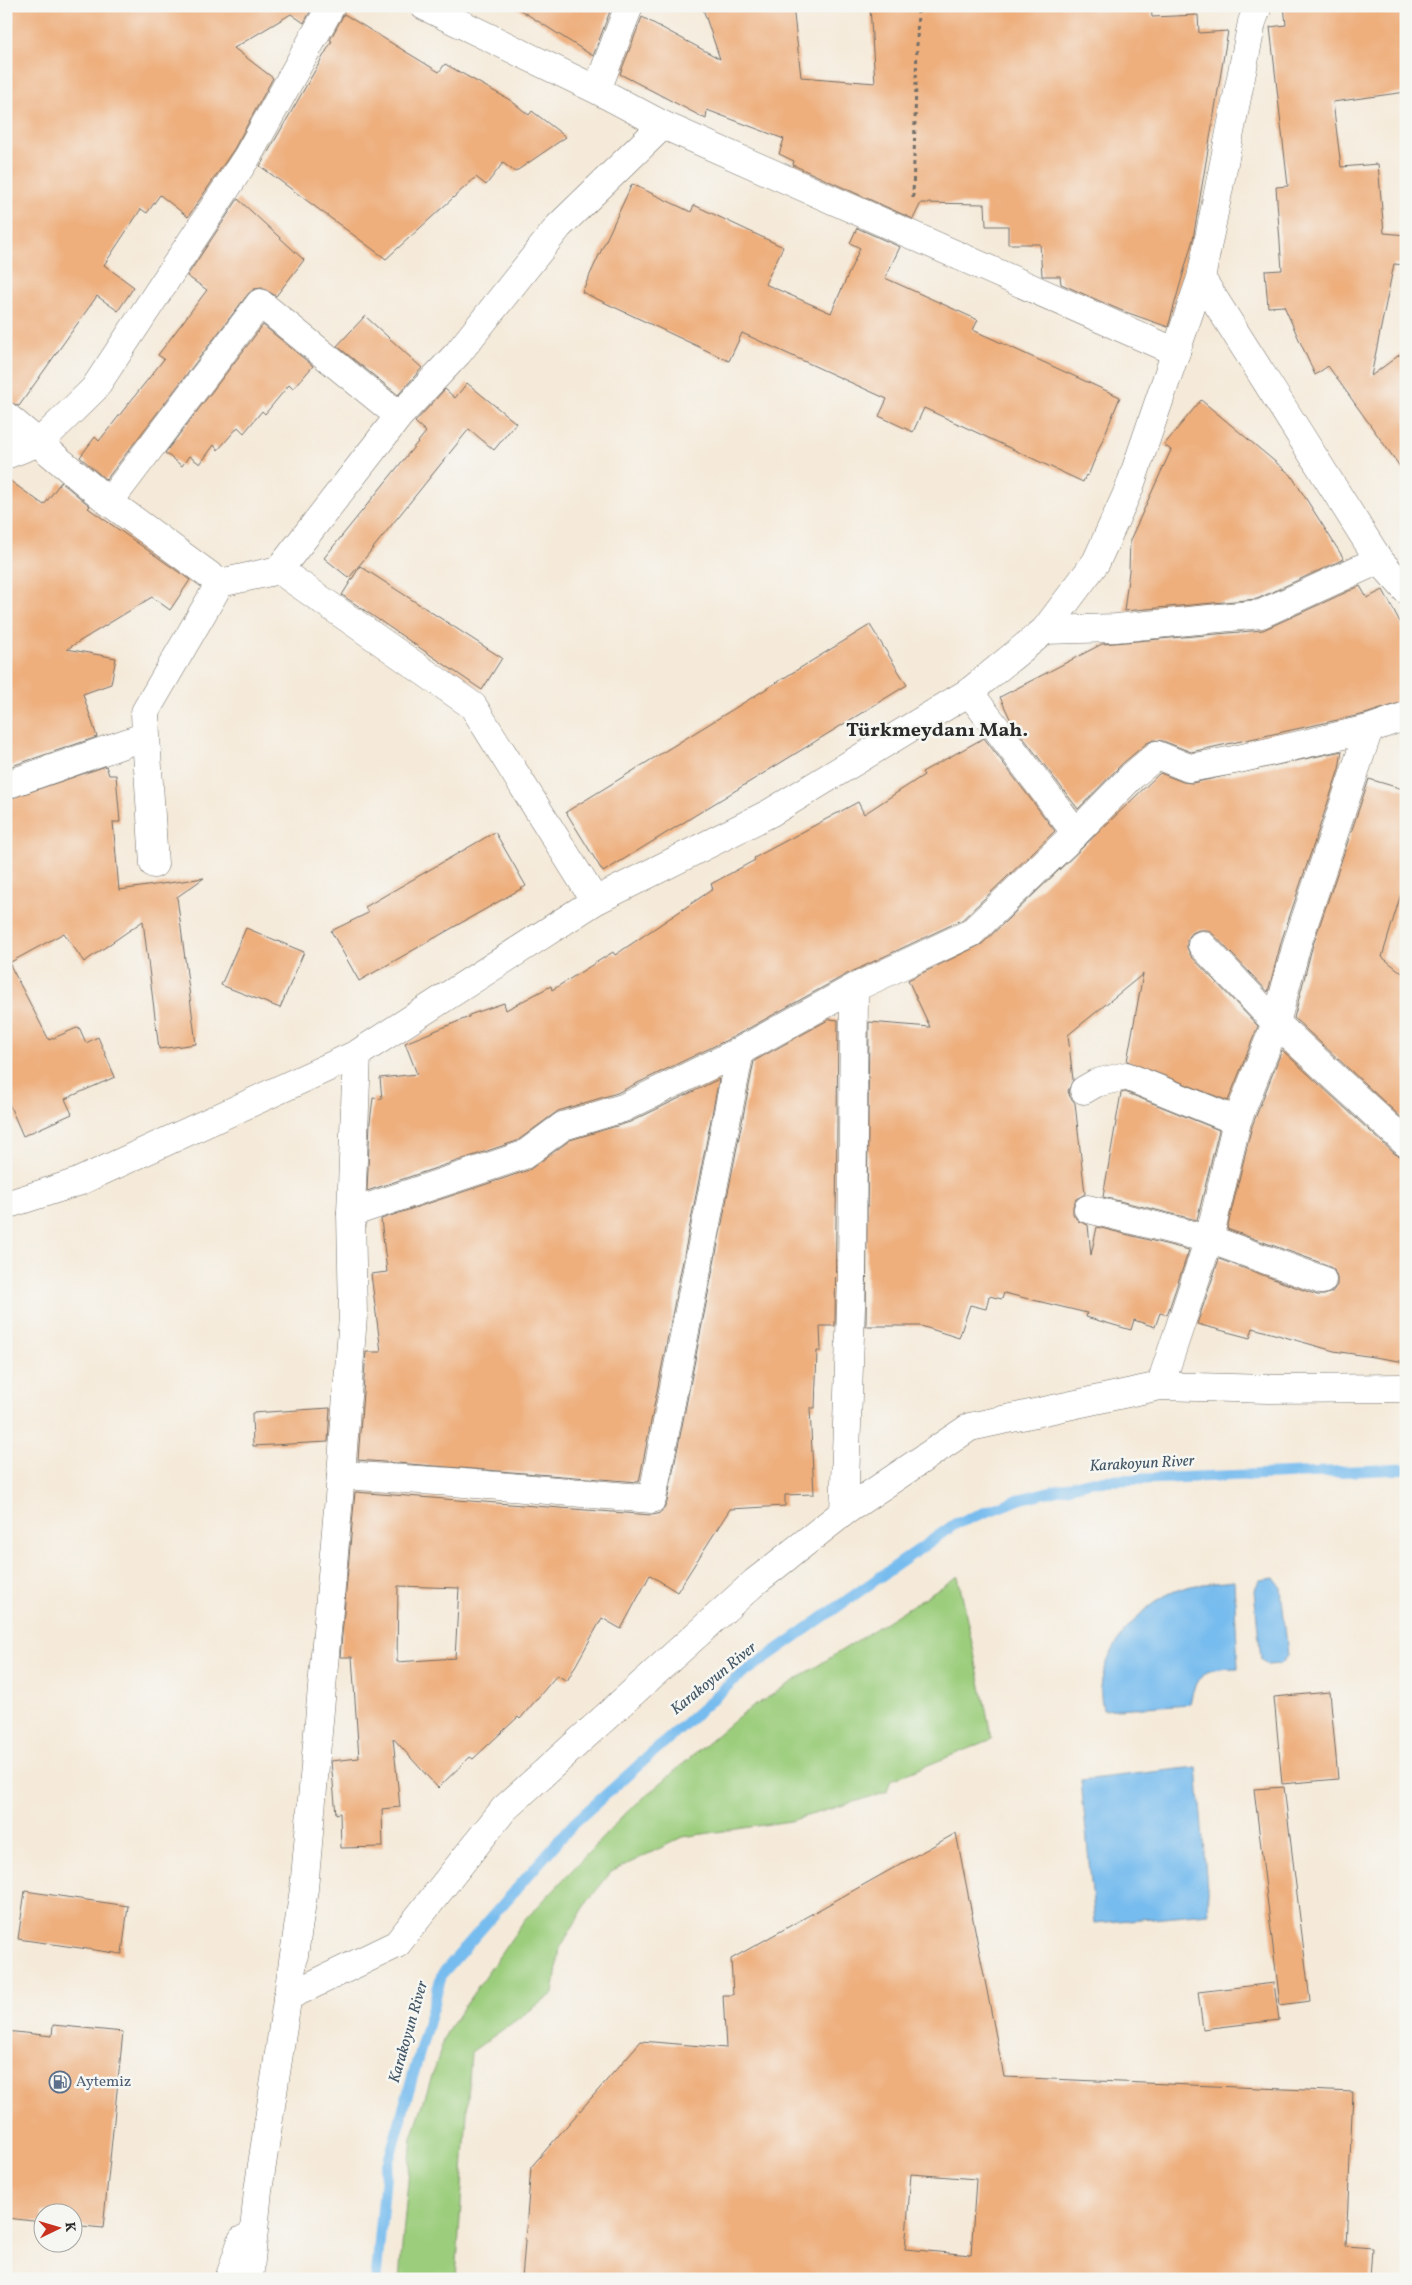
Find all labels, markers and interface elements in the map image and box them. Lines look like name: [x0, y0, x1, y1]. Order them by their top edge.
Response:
district label: Türkmeydanı Mah.: [846, 717, 1028, 745]
water label: Karakoyun River: [1089, 1450, 1196, 1478]
water label: Karakoyun River: [666, 1637, 763, 1721]
water label: Karakoyun River: [384, 1977, 434, 2086]
fuel station icon: Aytemiz: [48, 2070, 72, 2094]
place label: Aytemiz: [76, 2072, 131, 2093]
north arrow: [32, 2202, 82, 2252]
text: K: [60, 2221, 79, 2233]

